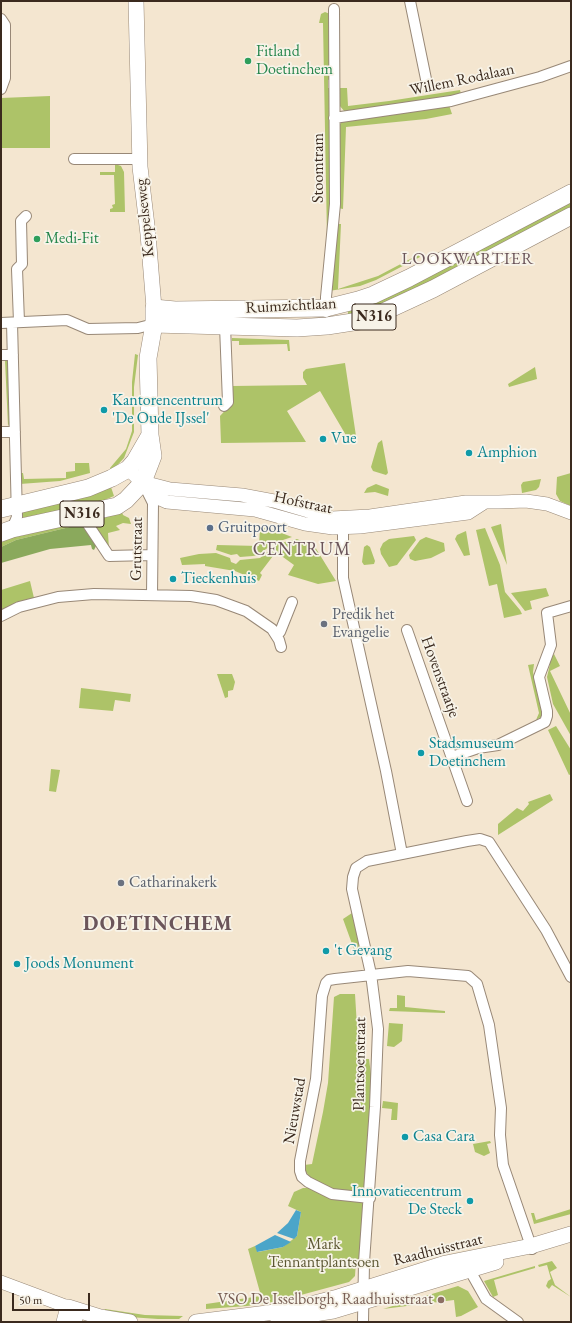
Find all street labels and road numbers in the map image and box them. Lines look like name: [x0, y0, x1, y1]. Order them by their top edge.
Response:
street label: Willem Rodalaan: [408, 60, 516, 100]
street label: Stoomtram: [309, 133, 329, 203]
street label: Keppelseweg: [131, 178, 159, 258]
street label: Ruimzichtlaan: [245, 294, 337, 318]
road number: N316: [352, 304, 396, 330]
street label: Hofstraat: [272, 487, 334, 519]
road number: N316: [60, 501, 104, 527]
street label: Grutstraat: [127, 517, 147, 581]
street label: Hovenstraatje: [416, 634, 464, 720]
street label: Plantsoenstraat: [350, 1017, 370, 1111]
street label: Nieuwstad: [280, 1076, 310, 1146]
street label: Raadhuisstraat: [391, 1230, 485, 1270]

